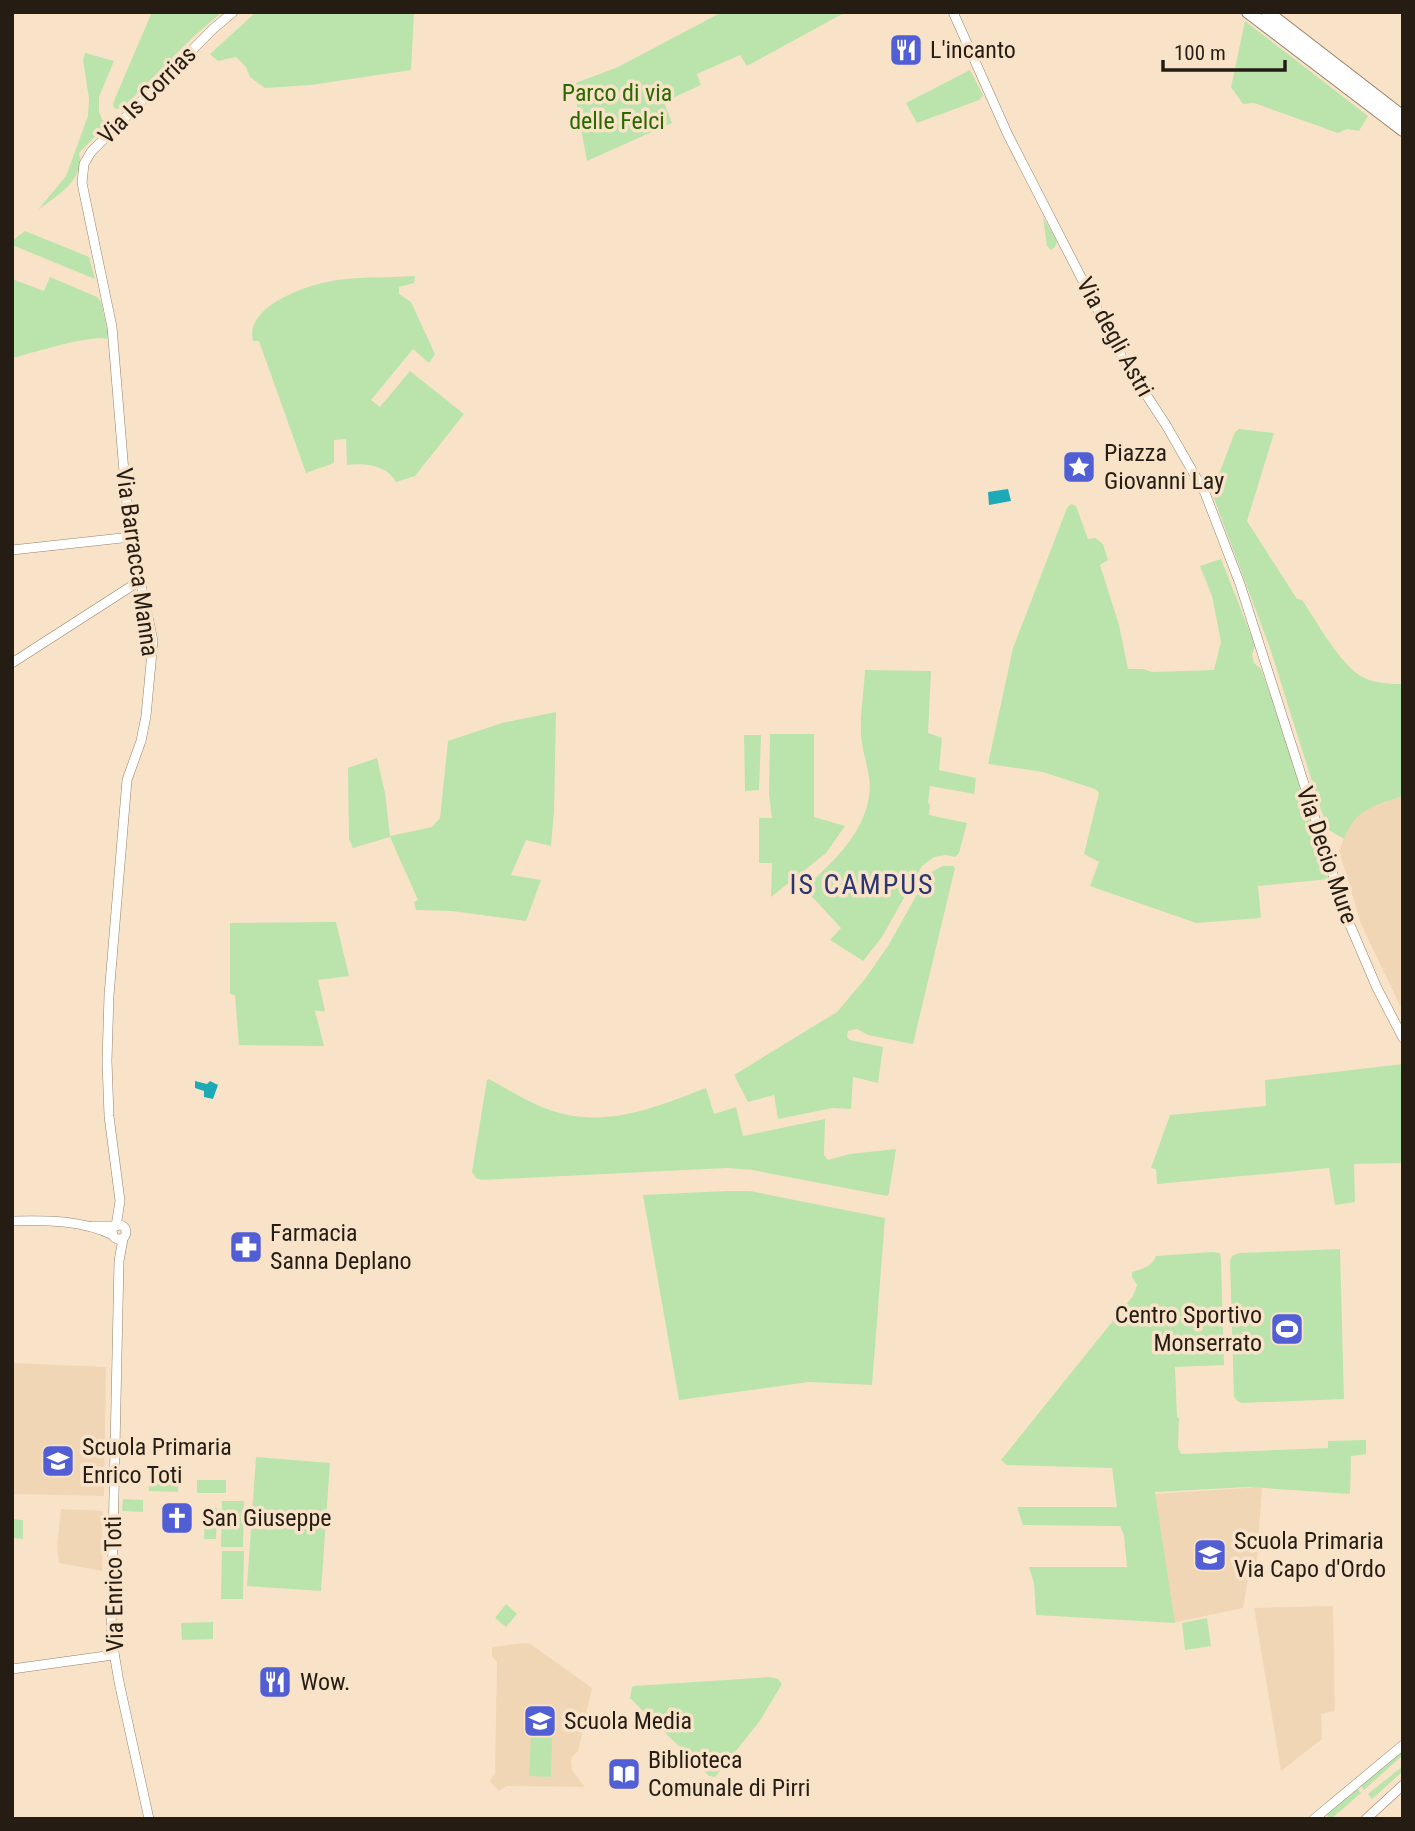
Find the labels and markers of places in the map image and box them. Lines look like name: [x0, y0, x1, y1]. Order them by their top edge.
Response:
restaurant icon: L'incanto: [887, 31, 925, 69]
place label: L'incanto: [930, 36, 1016, 64]
place label: Piazza Giovanni Lay: [1104, 439, 1224, 495]
place icon: Piazza Giovanni Lay: [1060, 448, 1098, 486]
place label: Farmacia Sanna Deplano: [270, 1219, 412, 1275]
pharmacy icon: Farmacia Sanna Deplano: [227, 1228, 265, 1266]
place label: Centro Sportivo Monserrato: [1115, 1301, 1262, 1357]
sports icon: Centro Sportivo Monserrato: [1268, 1310, 1306, 1348]
place label: Scuola Primaria Enrico Toti: [82, 1433, 232, 1489]
school or university icon: Scuola Primaria Enrico Toti: [39, 1442, 77, 1480]
church icon: San Giuseppe: [158, 1499, 196, 1537]
place label: San Giuseppe: [202, 1504, 331, 1532]
place label: Scuola Primaria Via Capo d'Ordo: [1234, 1527, 1386, 1583]
school or university icon: Scuola Primaria Via Capo d'Ordo: [1191, 1536, 1229, 1574]
restaurant icon: Wow.: [256, 1663, 294, 1701]
place label: Wow.: [300, 1668, 350, 1696]
school or university icon: Scuola Media: [521, 1702, 559, 1740]
place label: Scuola Media: [564, 1707, 692, 1735]
place label: Biblioteca Comunale di Pirri: [648, 1746, 811, 1802]
library icon: Biblioteca Comunale di Pirri: [605, 1755, 643, 1793]

